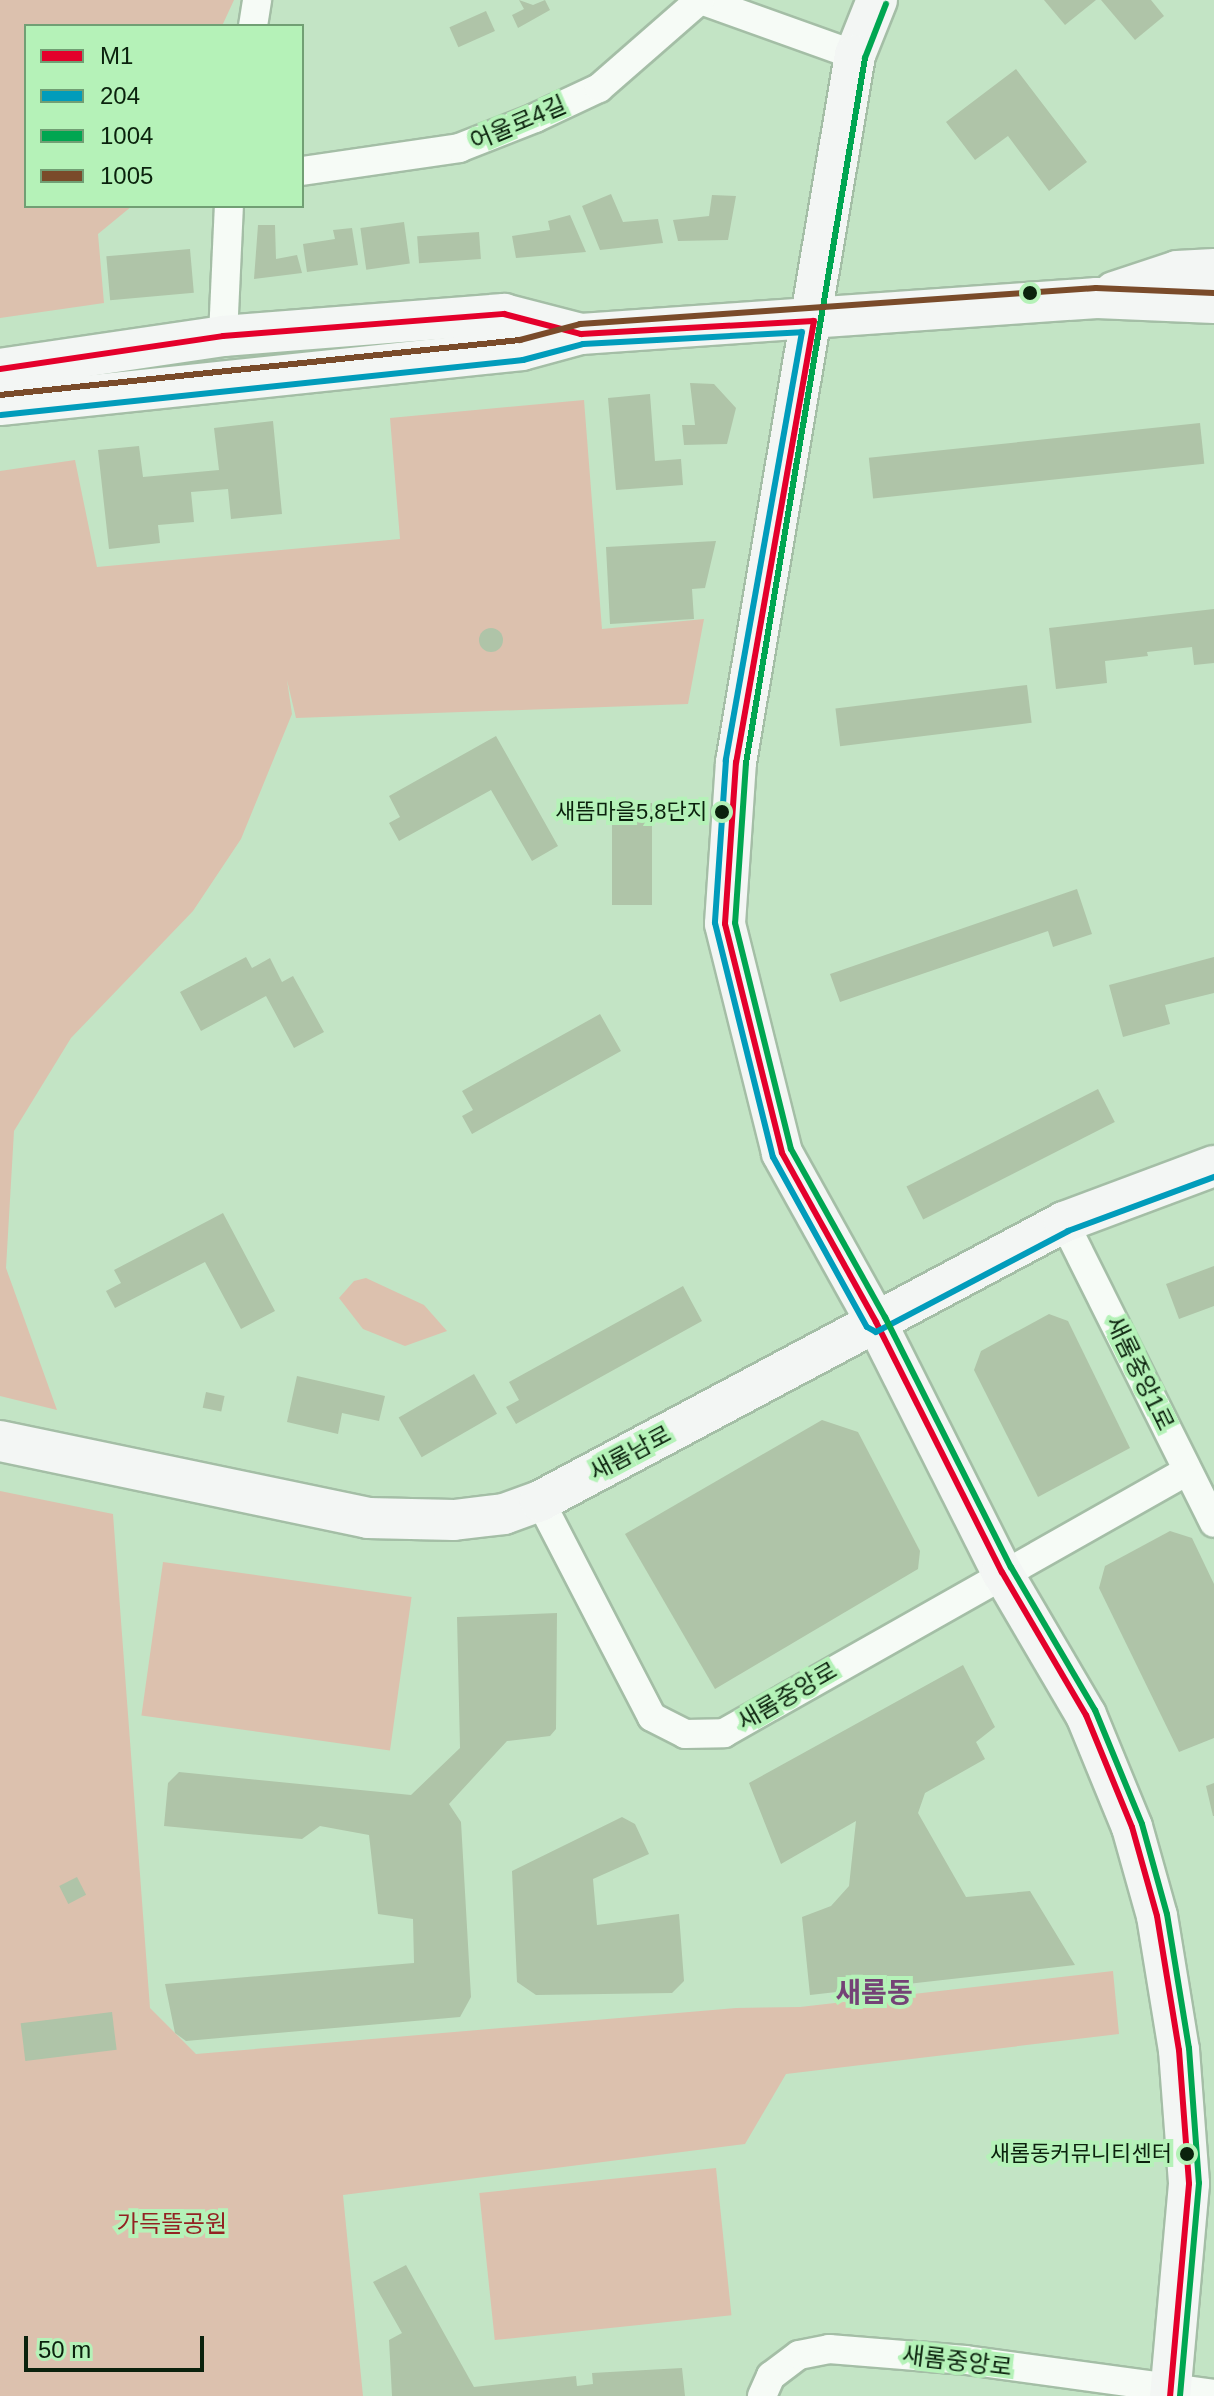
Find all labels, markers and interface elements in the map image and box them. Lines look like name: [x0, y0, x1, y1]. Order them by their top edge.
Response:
legend: [24, 24, 304, 208]
text: M1: [100, 42, 133, 69]
text: 204: [100, 82, 140, 109]
street label: 어울로4길: [466, 90, 570, 156]
text: 1004: [100, 122, 153, 149]
text: 1005: [100, 162, 153, 189]
unlabelled marker: [1022, 285, 1038, 301]
place label: 새뜸마을5,8단지: [555, 799, 707, 825]
marker: 새뜸마을5,8단지: [714, 804, 730, 820]
street label: 새롬중앙1로: [1100, 1311, 1180, 1435]
street label: 새롬남로: [584, 1420, 676, 1486]
street label: 새롬중앙로: [732, 1656, 842, 1736]
district label: 새롬동: [835, 1976, 913, 2010]
place label: 새롬동커뮤니티센터: [990, 2141, 1172, 2167]
marker: 새롬동커뮤니티센터: [1179, 2146, 1195, 2162]
park label: 가득뜰공원: [117, 2210, 227, 2238]
scale bar: [28, 2320, 208, 2370]
text: 50 m: [38, 2336, 91, 2363]
street label: 새롬중앙로: [900, 2340, 1014, 2382]

